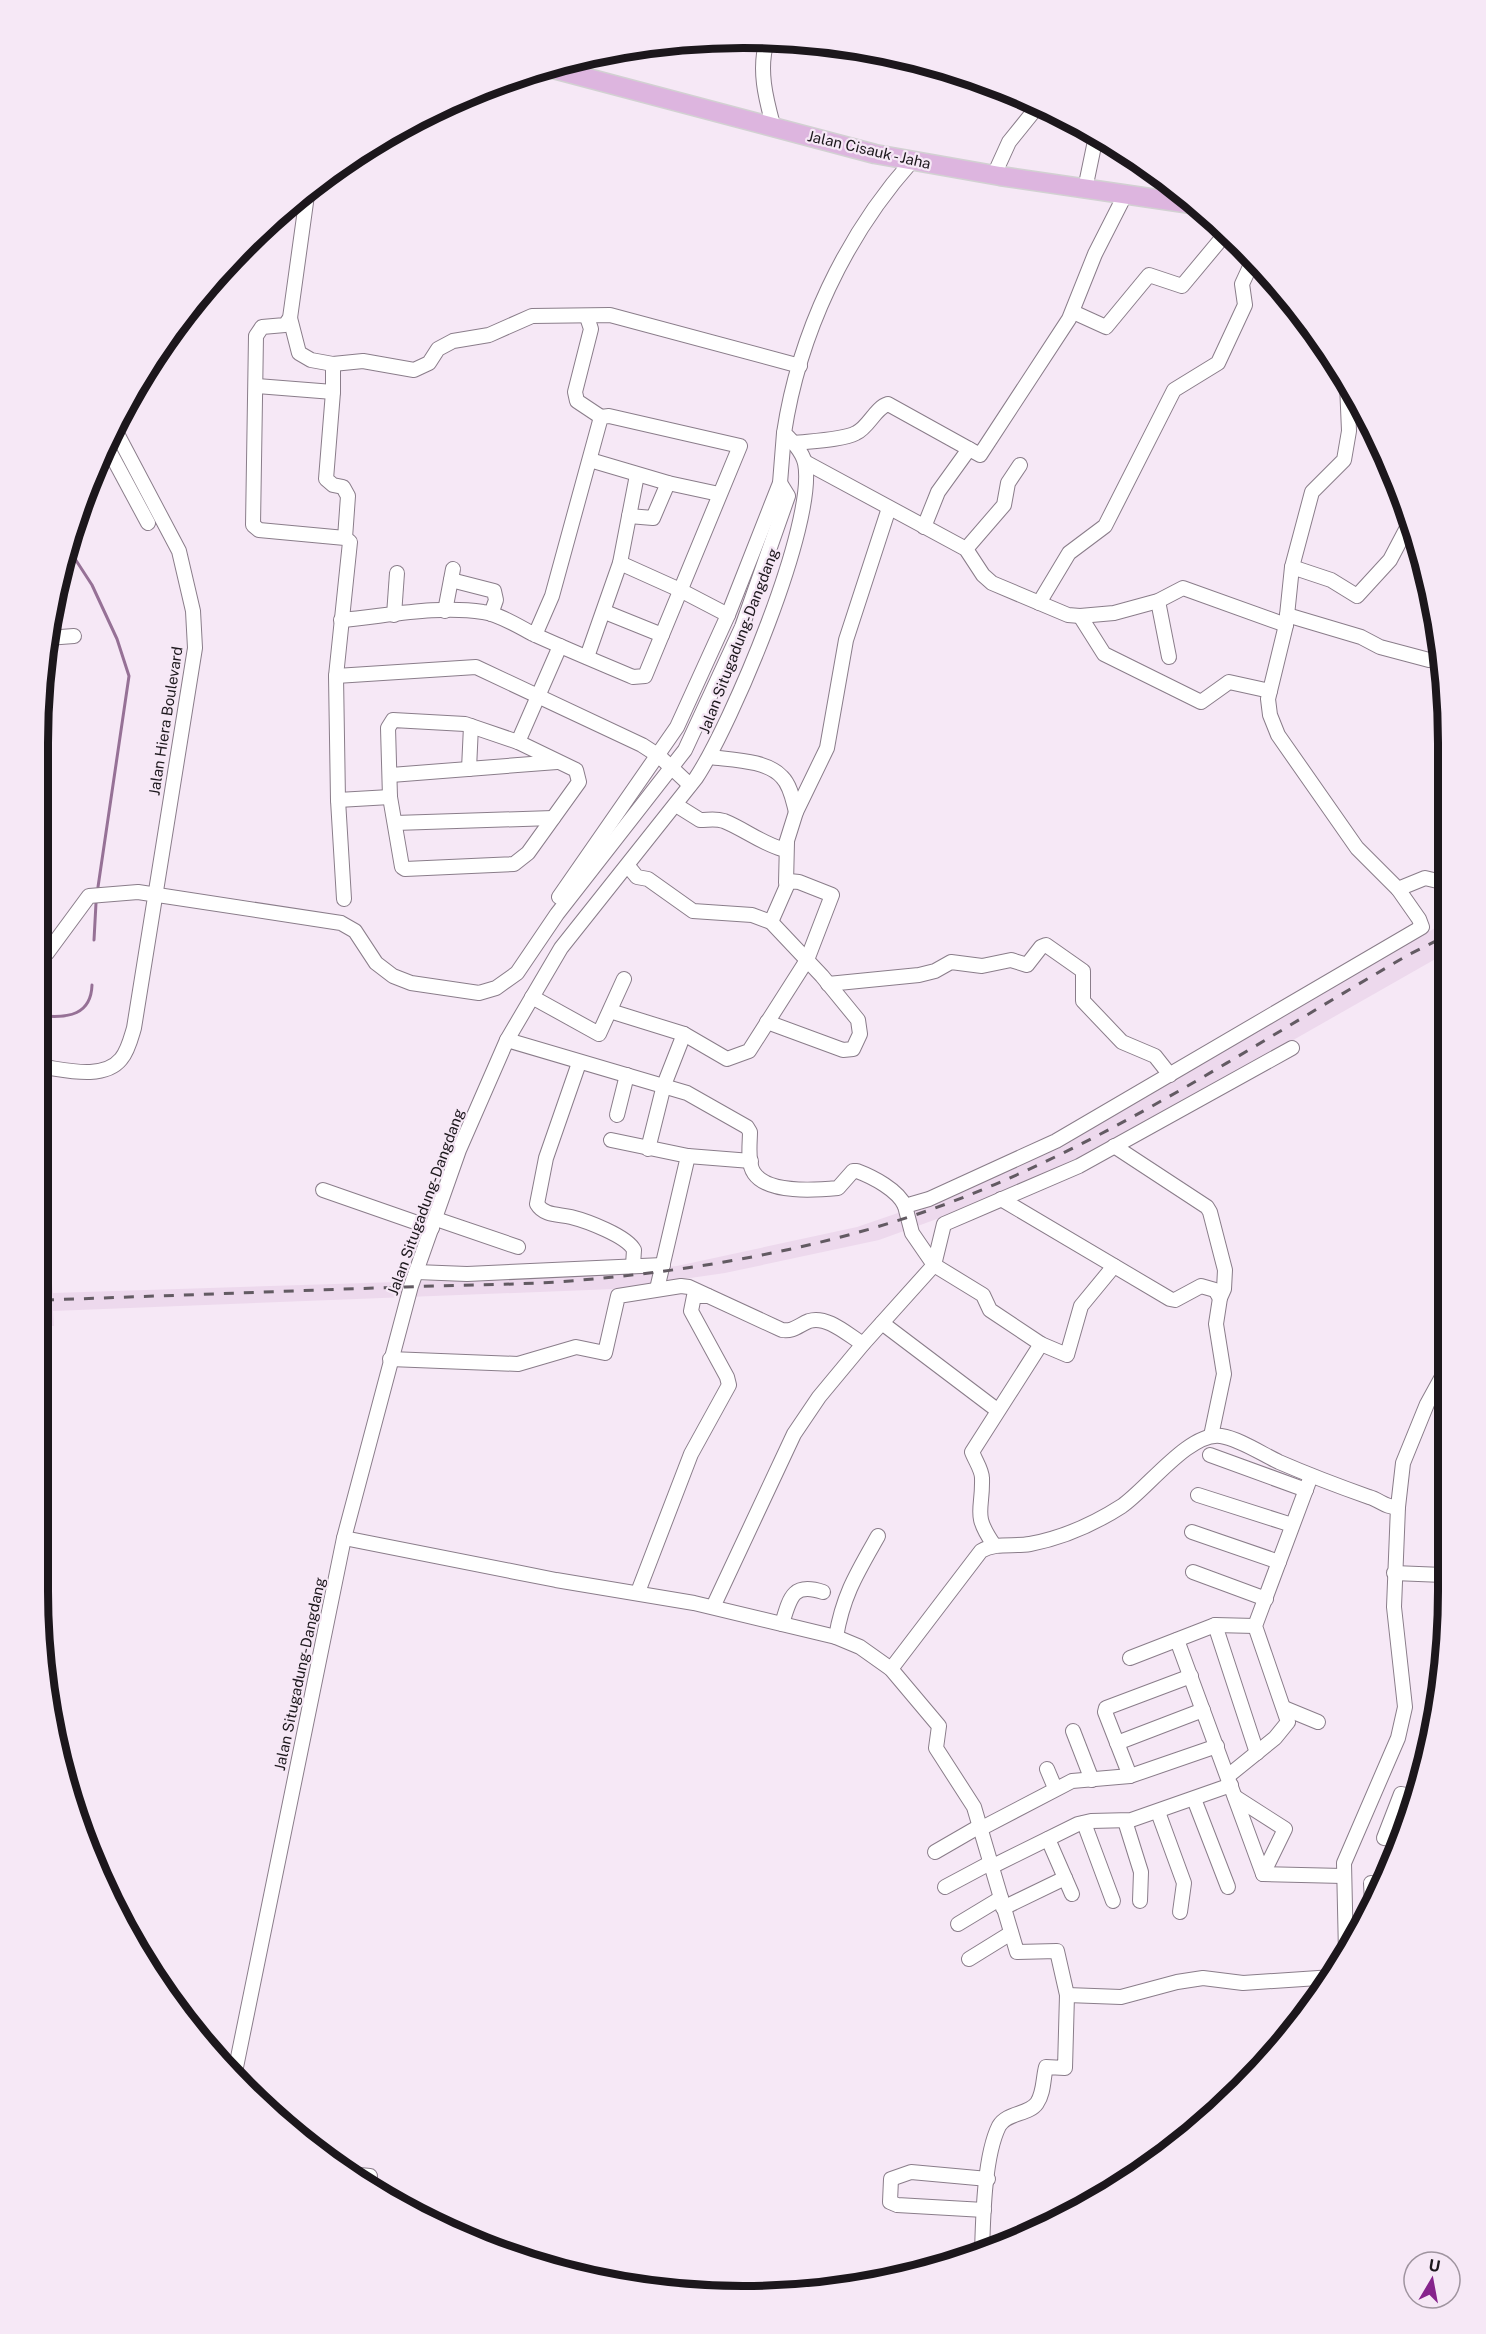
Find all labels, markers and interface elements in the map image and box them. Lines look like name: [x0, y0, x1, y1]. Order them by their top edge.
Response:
street label: Jalan Cisauk - Jaha: [806, 127, 933, 172]
street label: Jalan Situgadung-Dangdang: [695, 546, 782, 736]
street label: Jalan Hiera Boulevard: [145, 645, 186, 797]
street label: Jalan Situgadung-Dangdang: [384, 1106, 467, 1297]
street label: Jalan Situgadung-Dangdang: [271, 1576, 328, 1772]
north arrow: [1402, 2250, 1462, 2310]
text: U: [1427, 2255, 1442, 2276]

